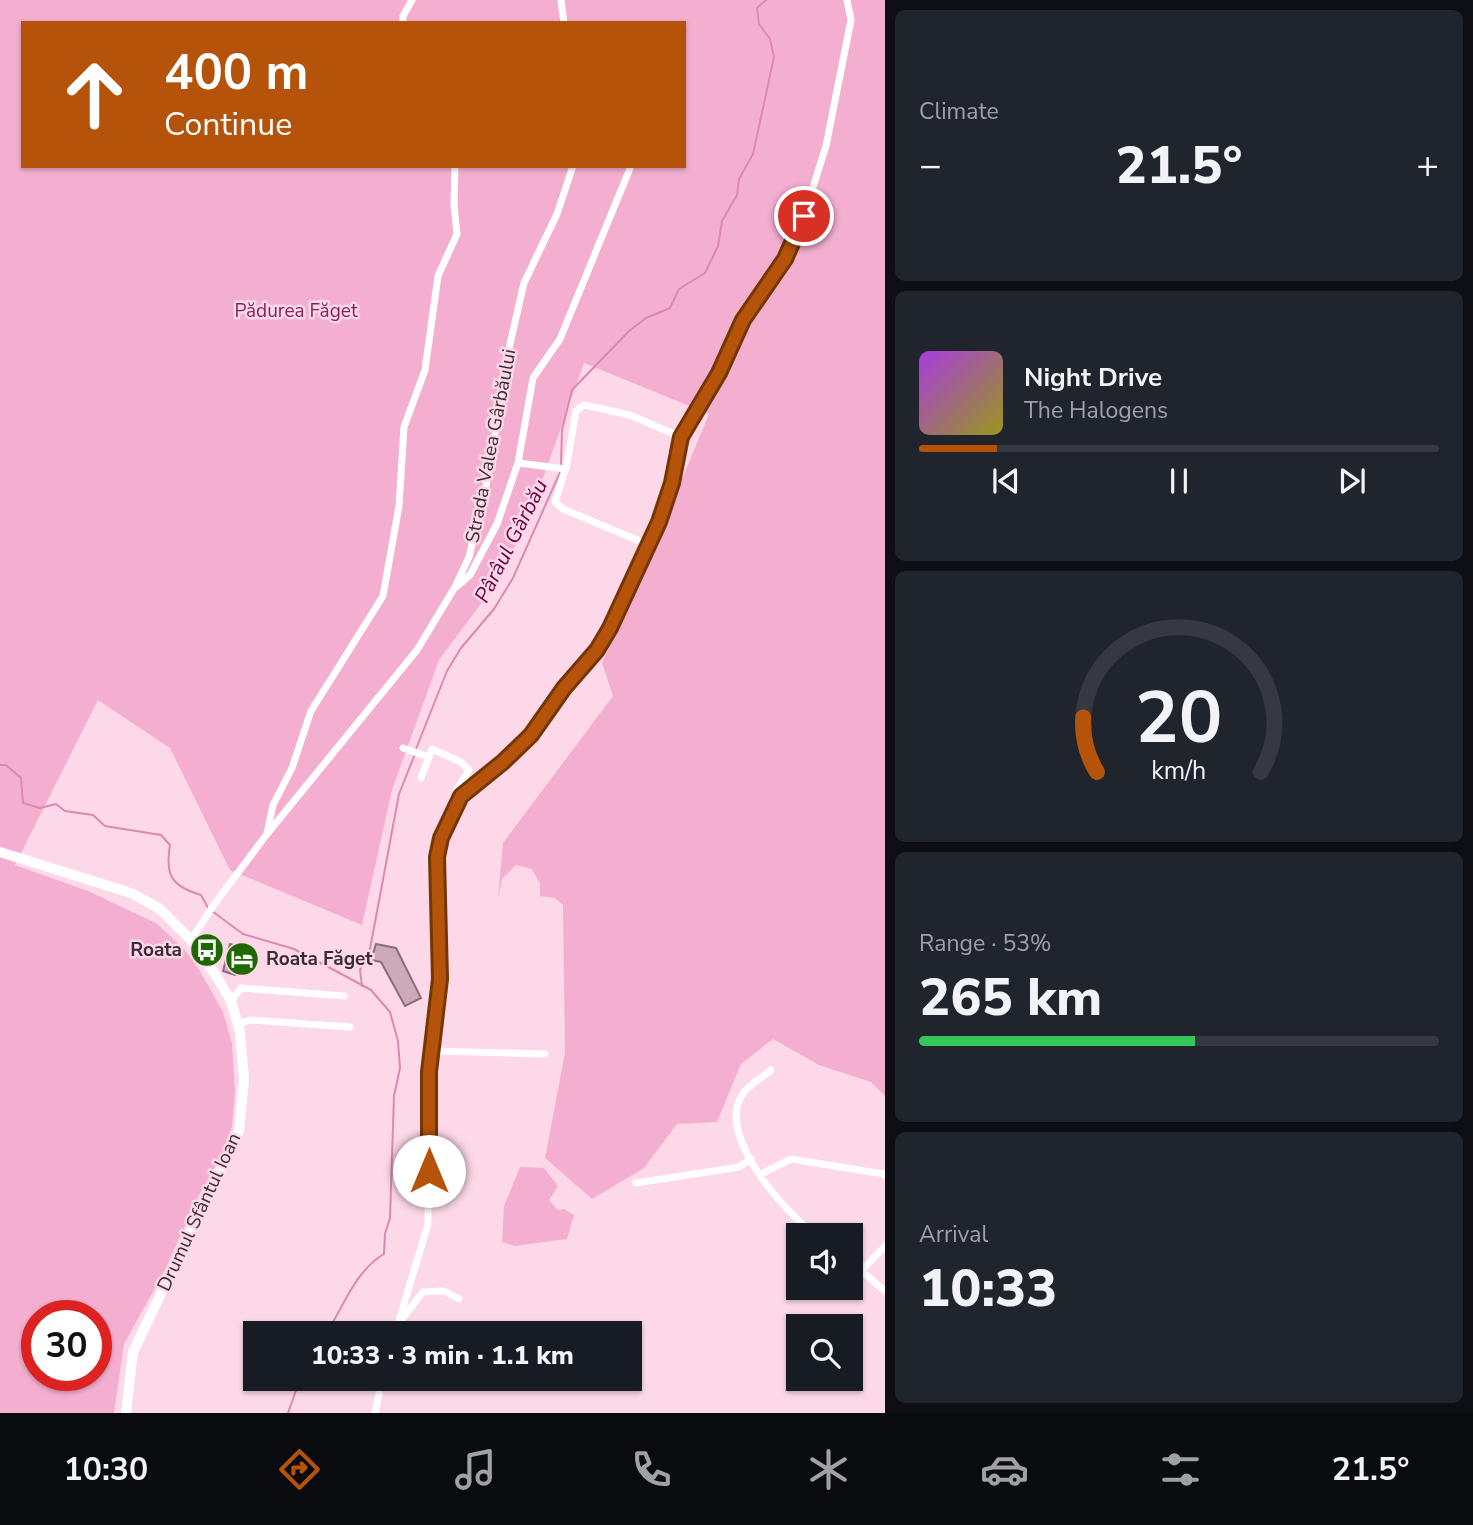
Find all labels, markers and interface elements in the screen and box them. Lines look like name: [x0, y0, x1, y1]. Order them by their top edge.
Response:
text: 400 m: [164, 39, 308, 106]
icon: ahead: [49, 49, 140, 140]
text: Climate: [919, 96, 999, 127]
text: Continue: [164, 103, 292, 146]
text: 21.5°: [1115, 130, 1243, 201]
text: −: [919, 140, 942, 191]
text: +: [1416, 140, 1439, 191]
pin: [774, 186, 834, 246]
icon: arrive: [785, 197, 823, 235]
park label: Pădurea Făget: [234, 298, 358, 324]
street label: Strada Valea Gârbăului: [459, 347, 523, 545]
text: Night Drive: [1024, 360, 1162, 395]
text: The Halogens: [1024, 395, 1168, 426]
icon: previous: [987, 462, 1025, 500]
icon: pause: [1160, 462, 1198, 500]
icon: next: [1333, 462, 1371, 500]
water label: Pârâul Gârbău: [468, 475, 554, 607]
text: 20: [1135, 669, 1223, 769]
text: km/h: [1151, 754, 1207, 788]
text: Range · 53%: [919, 928, 1051, 959]
bus stop icon: Roata: [188, 931, 226, 969]
place label: Roata: [130, 937, 182, 963]
hotel icon: Roata Făget: [223, 940, 261, 978]
place label: Roata Făget: [266, 946, 373, 972]
text: 265 km: [919, 962, 1102, 1033]
street label: Drumul Sfântul Ioan: [151, 1129, 247, 1295]
position arrow: [392, 1134, 466, 1208]
text: Arrival: [919, 1219, 988, 1250]
map controls: [786, 1223, 863, 1391]
button: sound: [786, 1223, 863, 1300]
text: 10:33: [919, 1253, 1057, 1324]
speed limit sign: 30: [21, 1300, 112, 1391]
button: search: [786, 1314, 863, 1391]
text: 10:33 · 3 min · 1.1 km: [311, 1338, 574, 1373]
icon: directions: [275, 1445, 324, 1494]
icon: music: [451, 1445, 500, 1494]
icon: phone: [627, 1445, 676, 1494]
icon: climate: [804, 1445, 853, 1494]
icon: car: [980, 1445, 1029, 1494]
icon: filters: [1156, 1445, 1205, 1494]
text: 10:30: [64, 1448, 148, 1491]
text: 21.5°: [1332, 1448, 1409, 1491]

